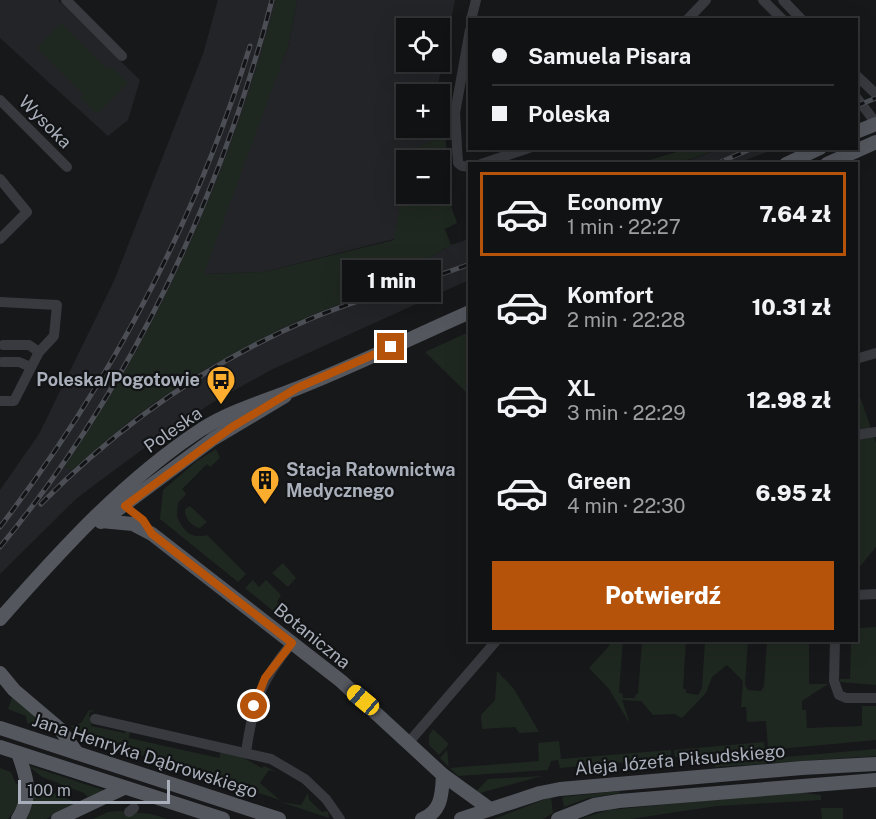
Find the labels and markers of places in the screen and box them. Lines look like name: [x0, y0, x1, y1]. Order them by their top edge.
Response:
bus stop icon: Poleska/Pogotowie: [205, 364, 237, 406]
place label: Poleska/Pogotowie: [36, 369, 200, 390]
place label: Stacja Ratownictwa Medycznego: [286, 459, 455, 501]
building icon: Stacja Ratownictwa Medycznego: [249, 464, 281, 506]

